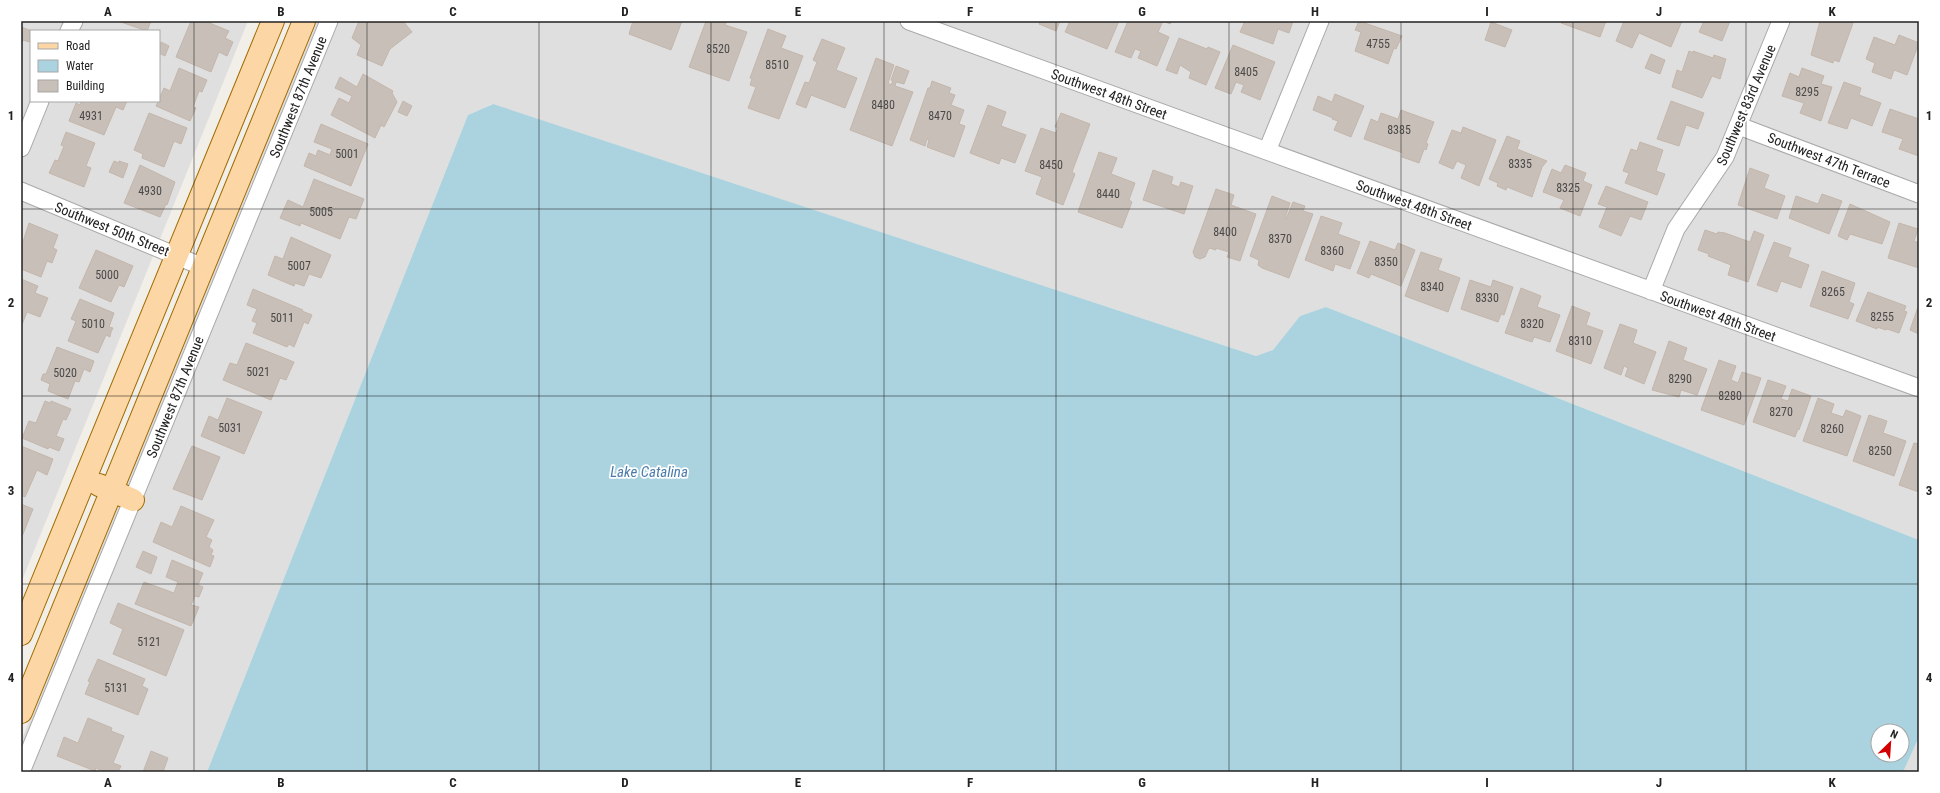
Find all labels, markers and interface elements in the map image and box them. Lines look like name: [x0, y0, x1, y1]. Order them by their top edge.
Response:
text: A: [104, 4, 112, 19]
text: B: [277, 4, 285, 19]
text: C: [449, 4, 457, 19]
text: D: [621, 4, 629, 19]
text: E: [795, 4, 802, 19]
text: F: [967, 4, 973, 19]
text: G: [1138, 4, 1146, 19]
text: H: [1311, 4, 1319, 19]
text: I: [1485, 4, 1489, 19]
text: J: [1656, 4, 1662, 19]
text: K: [1828, 4, 1836, 19]
legend: [30, 30, 160, 102]
street label: Southwest 87th Avenue: [266, 34, 330, 160]
house number: 4755: [1366, 37, 1390, 51]
text: Road: [66, 39, 90, 53]
house number: 8520: [706, 42, 730, 56]
street label: Southwest 83rd Avenue: [1713, 42, 1779, 168]
house number: 8510: [765, 58, 789, 72]
text: Water: [66, 59, 94, 73]
house number: 8405: [1234, 65, 1258, 79]
street label: Southwest 48th Street: [1049, 66, 1169, 122]
text: Building: [66, 79, 104, 93]
house number: 8295: [1795, 85, 1819, 99]
house number: 8480: [871, 98, 895, 112]
text: 1: [8, 108, 14, 123]
text: 1: [1926, 108, 1932, 123]
house number: 4931: [79, 109, 103, 123]
house number: 8470: [928, 109, 952, 123]
house number: 8385: [1387, 123, 1411, 137]
street label: Southwest 47th Terrace: [1765, 129, 1893, 191]
house number: 5001: [335, 147, 359, 161]
house number: 8335: [1508, 157, 1532, 171]
house number: 8450: [1039, 158, 1063, 172]
street label: Southwest 48th Street: [1354, 177, 1474, 233]
house number: 8325: [1556, 181, 1580, 195]
house number: 4930: [138, 184, 162, 198]
house number: 8440: [1096, 187, 1120, 201]
street label: Southwest 50th Street: [52, 199, 172, 259]
house number: 5005: [309, 205, 333, 219]
house number: 8400: [1213, 225, 1237, 239]
house number: 8370: [1268, 232, 1292, 246]
house number: 8360: [1320, 244, 1344, 258]
house number: 8350: [1374, 255, 1398, 269]
house number: 5007: [287, 259, 311, 273]
house number: 5000: [95, 268, 119, 282]
house number: 8340: [1420, 280, 1444, 294]
house number: 8265: [1821, 285, 1845, 299]
street label: Southwest 48th Street: [1658, 288, 1778, 344]
house number: 8330: [1475, 291, 1499, 305]
text: 2: [8, 295, 15, 310]
text: 2: [1926, 295, 1933, 310]
house number: 8255: [1870, 310, 1894, 324]
house number: 5011: [270, 311, 294, 325]
house number: 5010: [81, 317, 105, 331]
house number: 8320: [1520, 317, 1544, 331]
street label: Southwest 87th Avenue: [143, 334, 207, 460]
house number: 8310: [1568, 334, 1592, 348]
house number: 5021: [246, 365, 270, 379]
house number: 5020: [53, 366, 77, 380]
house number: 8290: [1668, 372, 1692, 386]
house number: 8280: [1718, 389, 1742, 403]
house number: 8270: [1769, 405, 1793, 419]
house number: 5031: [218, 421, 242, 435]
house number: 8260: [1820, 422, 1844, 436]
house number: 8250: [1868, 444, 1892, 458]
water label: Lake Catalina: [610, 463, 688, 481]
text: 3: [8, 483, 14, 498]
text: 3: [1926, 483, 1932, 498]
house number: 5121: [137, 635, 161, 649]
text: 4: [8, 670, 15, 685]
text: 4: [1926, 670, 1933, 685]
house number: 5131: [104, 681, 128, 695]
north arrow: [1870, 723, 1910, 763]
text: N: [1888, 727, 1900, 742]
text: A: [104, 775, 112, 790]
text: B: [277, 775, 285, 790]
text: C: [449, 775, 457, 790]
text: D: [621, 775, 629, 790]
text: E: [795, 775, 802, 790]
text: F: [967, 775, 973, 790]
text: G: [1138, 775, 1146, 790]
text: H: [1311, 775, 1319, 790]
text: I: [1485, 775, 1489, 790]
text: J: [1656, 775, 1662, 790]
text: K: [1828, 775, 1836, 790]

